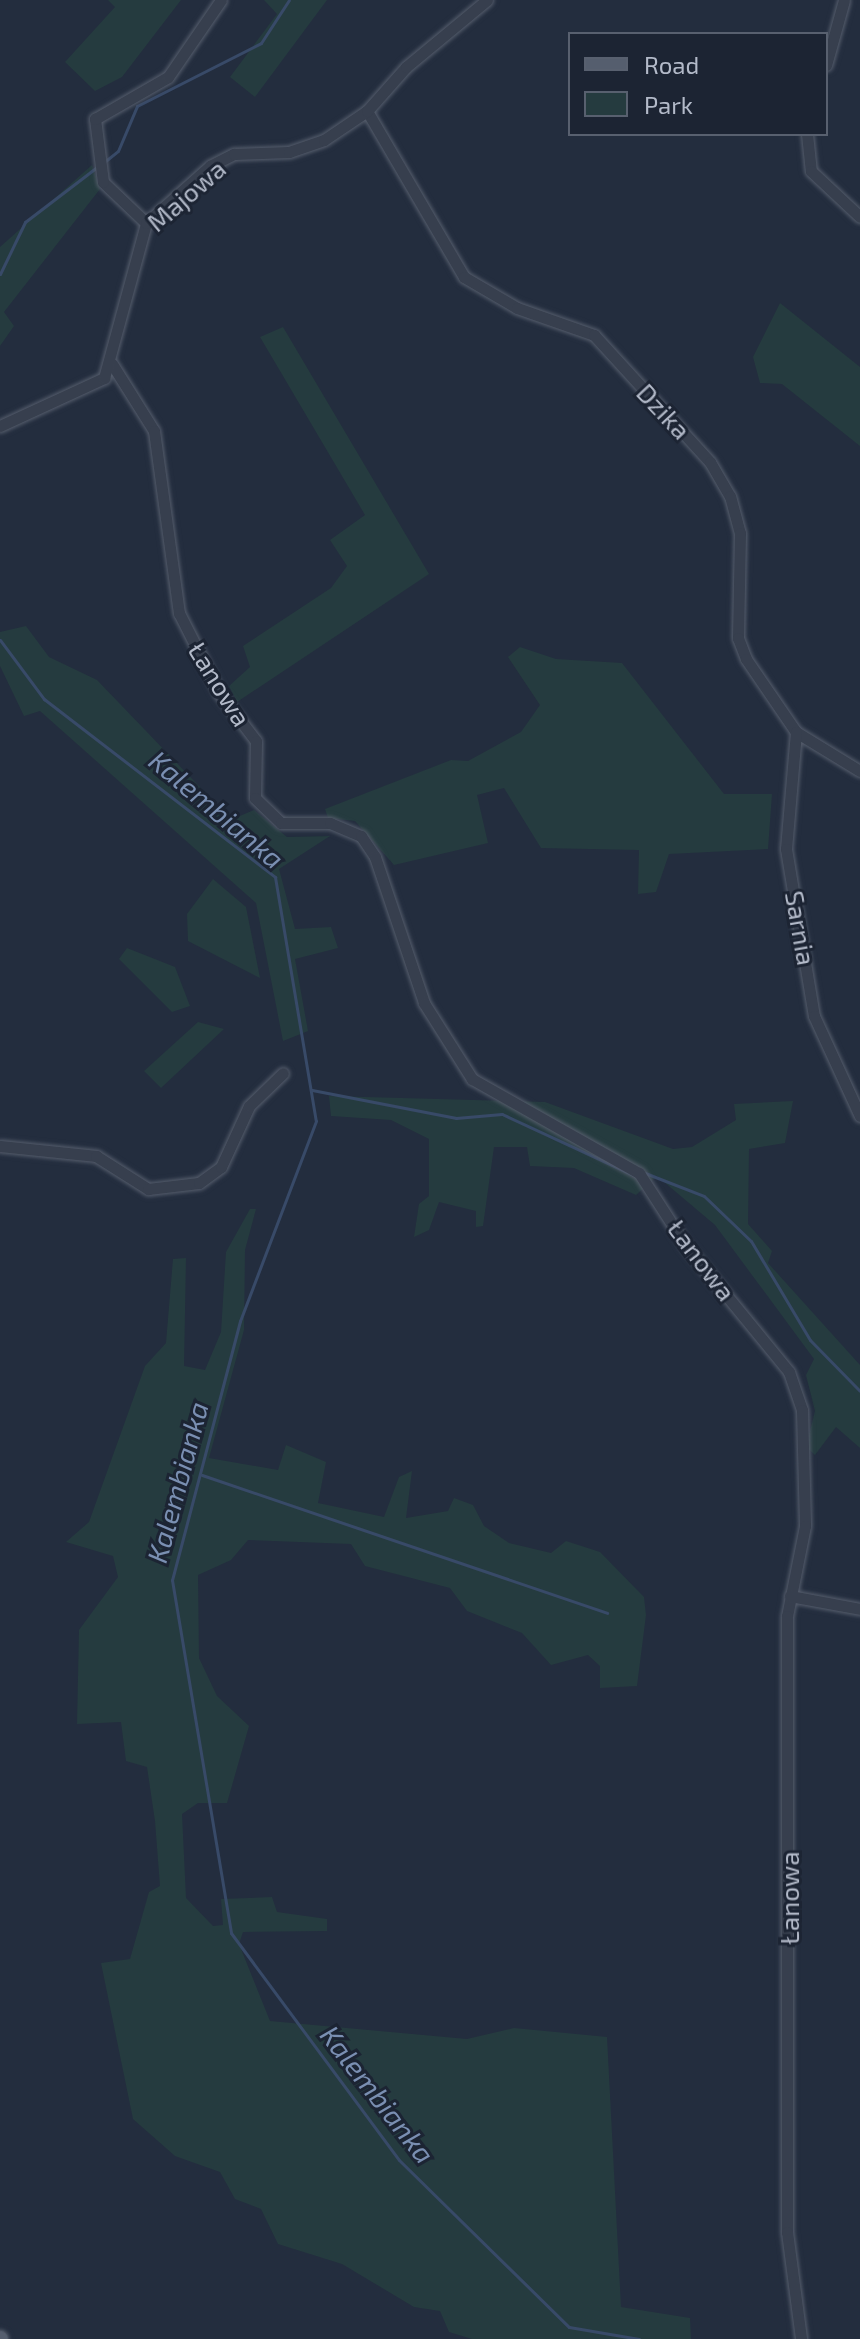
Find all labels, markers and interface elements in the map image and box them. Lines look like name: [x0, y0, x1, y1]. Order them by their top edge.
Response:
legend: [568, 32, 828, 136]
text: Road: [644, 50, 699, 79]
text: Park: [644, 90, 693, 119]
street label: Majowa: [140, 152, 232, 238]
street label: Dzika: [631, 377, 697, 445]
street label: Łanowa: [182, 636, 258, 732]
water label: Kalembianka: [143, 743, 291, 875]
street label: Sarnia: [779, 888, 823, 968]
street label: Łanowa: [661, 1213, 743, 1307]
water label: Kalembianka: [139, 1398, 215, 1566]
street label: Łanowa: [773, 1851, 805, 1945]
water label: Kalembianka: [314, 2018, 442, 2170]

